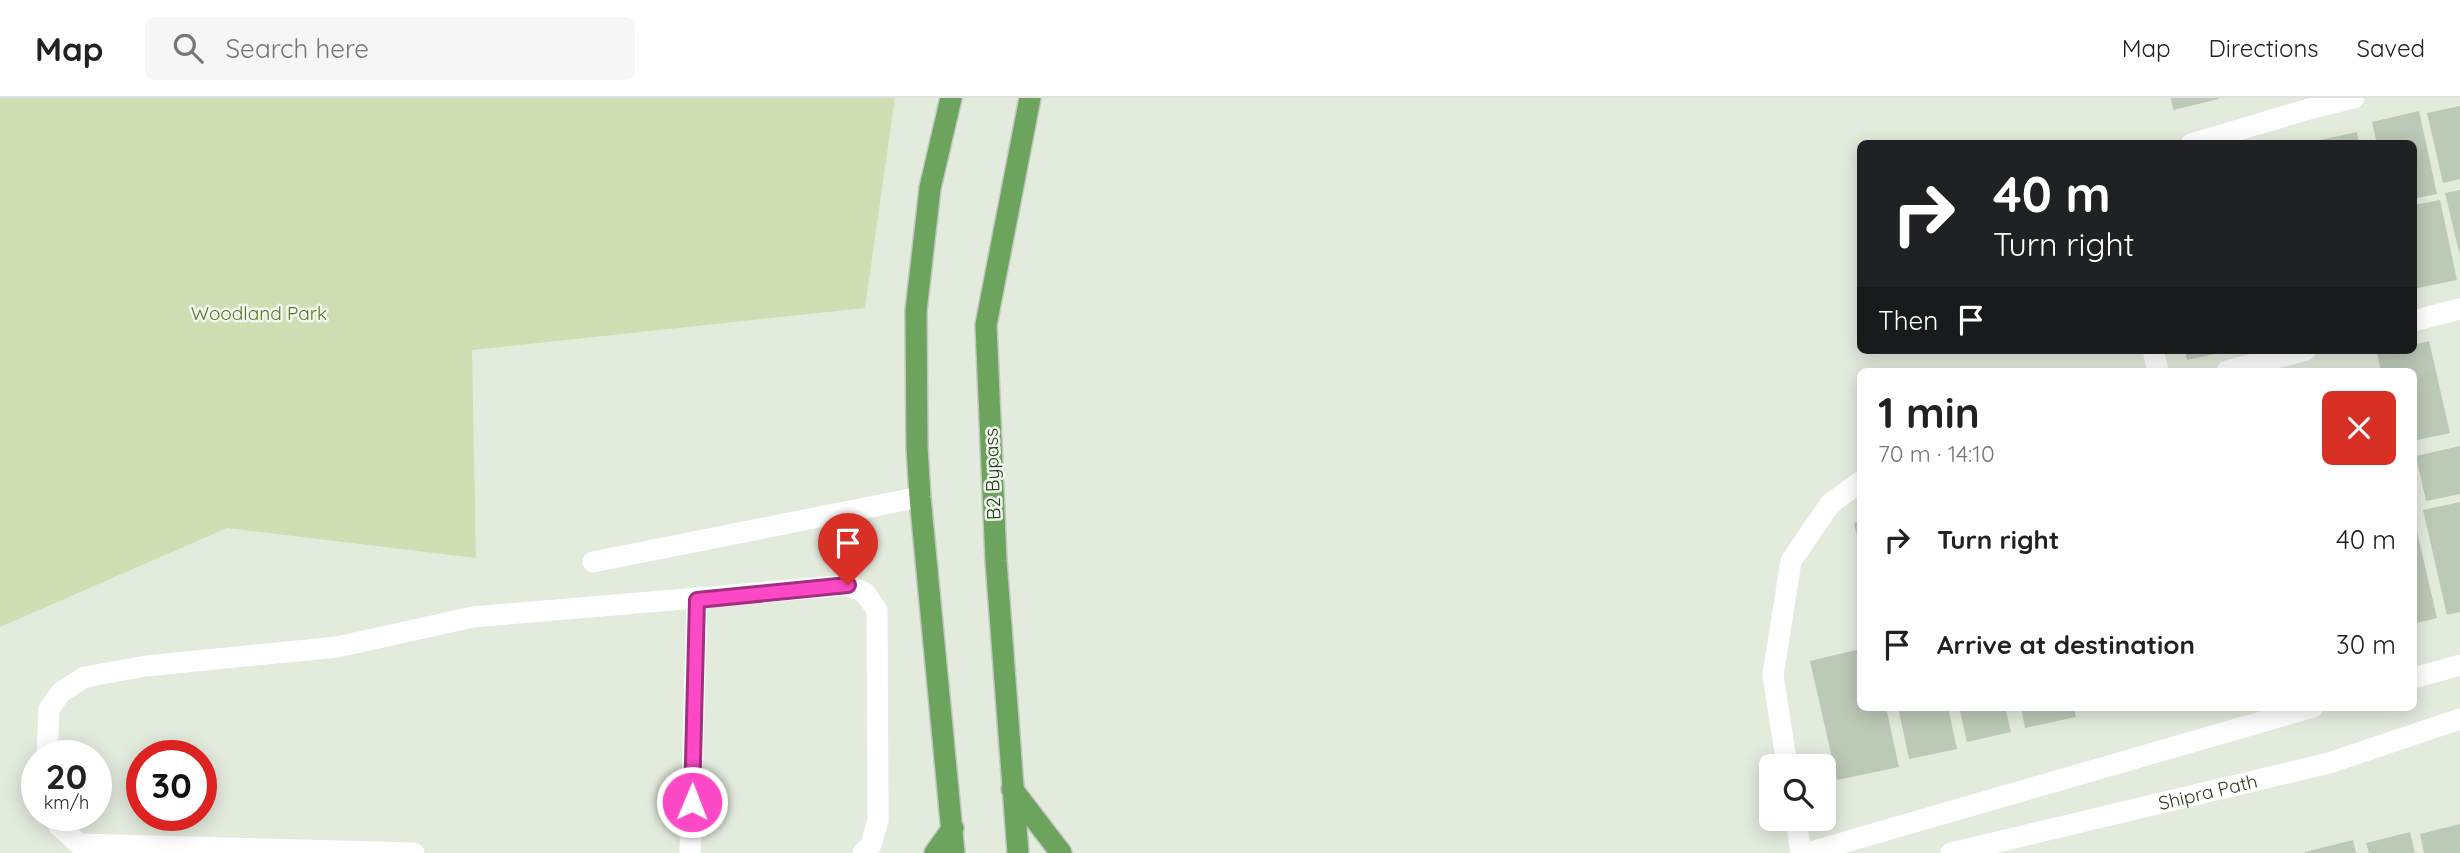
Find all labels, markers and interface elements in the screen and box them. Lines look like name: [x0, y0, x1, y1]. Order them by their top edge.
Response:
search box: [145, 17, 635, 80]
text: Map: [35, 28, 103, 69]
icon: search: [169, 29, 207, 67]
text: Search here: [225, 32, 369, 65]
text: Map: [2122, 33, 2171, 63]
text: Directions: [2209, 33, 2319, 63]
text: Saved: [2357, 33, 2425, 63]
text: 40 m: [1993, 163, 2111, 224]
icon: right: [1878, 168, 1969, 259]
text: Turn right: [1993, 224, 2134, 264]
park label: Woodland Park: [191, 301, 327, 325]
icon: arrive: [1952, 301, 1990, 339]
text: Then: [1878, 304, 1938, 337]
text: 1 min: [1878, 386, 1980, 439]
button: close: [2322, 391, 2396, 465]
street label: B2 Bypass: [978, 427, 1006, 520]
text: 70 m · 14:10: [1878, 439, 1995, 468]
pin: [818, 513, 878, 585]
icon: right: [1878, 521, 1916, 559]
text: Turn right: [1937, 523, 2059, 556]
text: 40 m: [2336, 523, 2396, 556]
icon: arrive: [829, 524, 867, 562]
icon: arrive: [1878, 626, 1916, 664]
text: Arrive at destination: [1937, 628, 2195, 661]
text: 30 m: [2336, 628, 2396, 661]
speed limit sign: 30: [126, 740, 217, 831]
text: 20: [46, 754, 87, 798]
map controls: [1759, 754, 1836, 831]
button: search: [1759, 754, 1836, 831]
position arrow: [655, 765, 729, 839]
street label: Shipra Path: [2156, 768, 2260, 815]
text: km/h: [44, 791, 89, 814]

